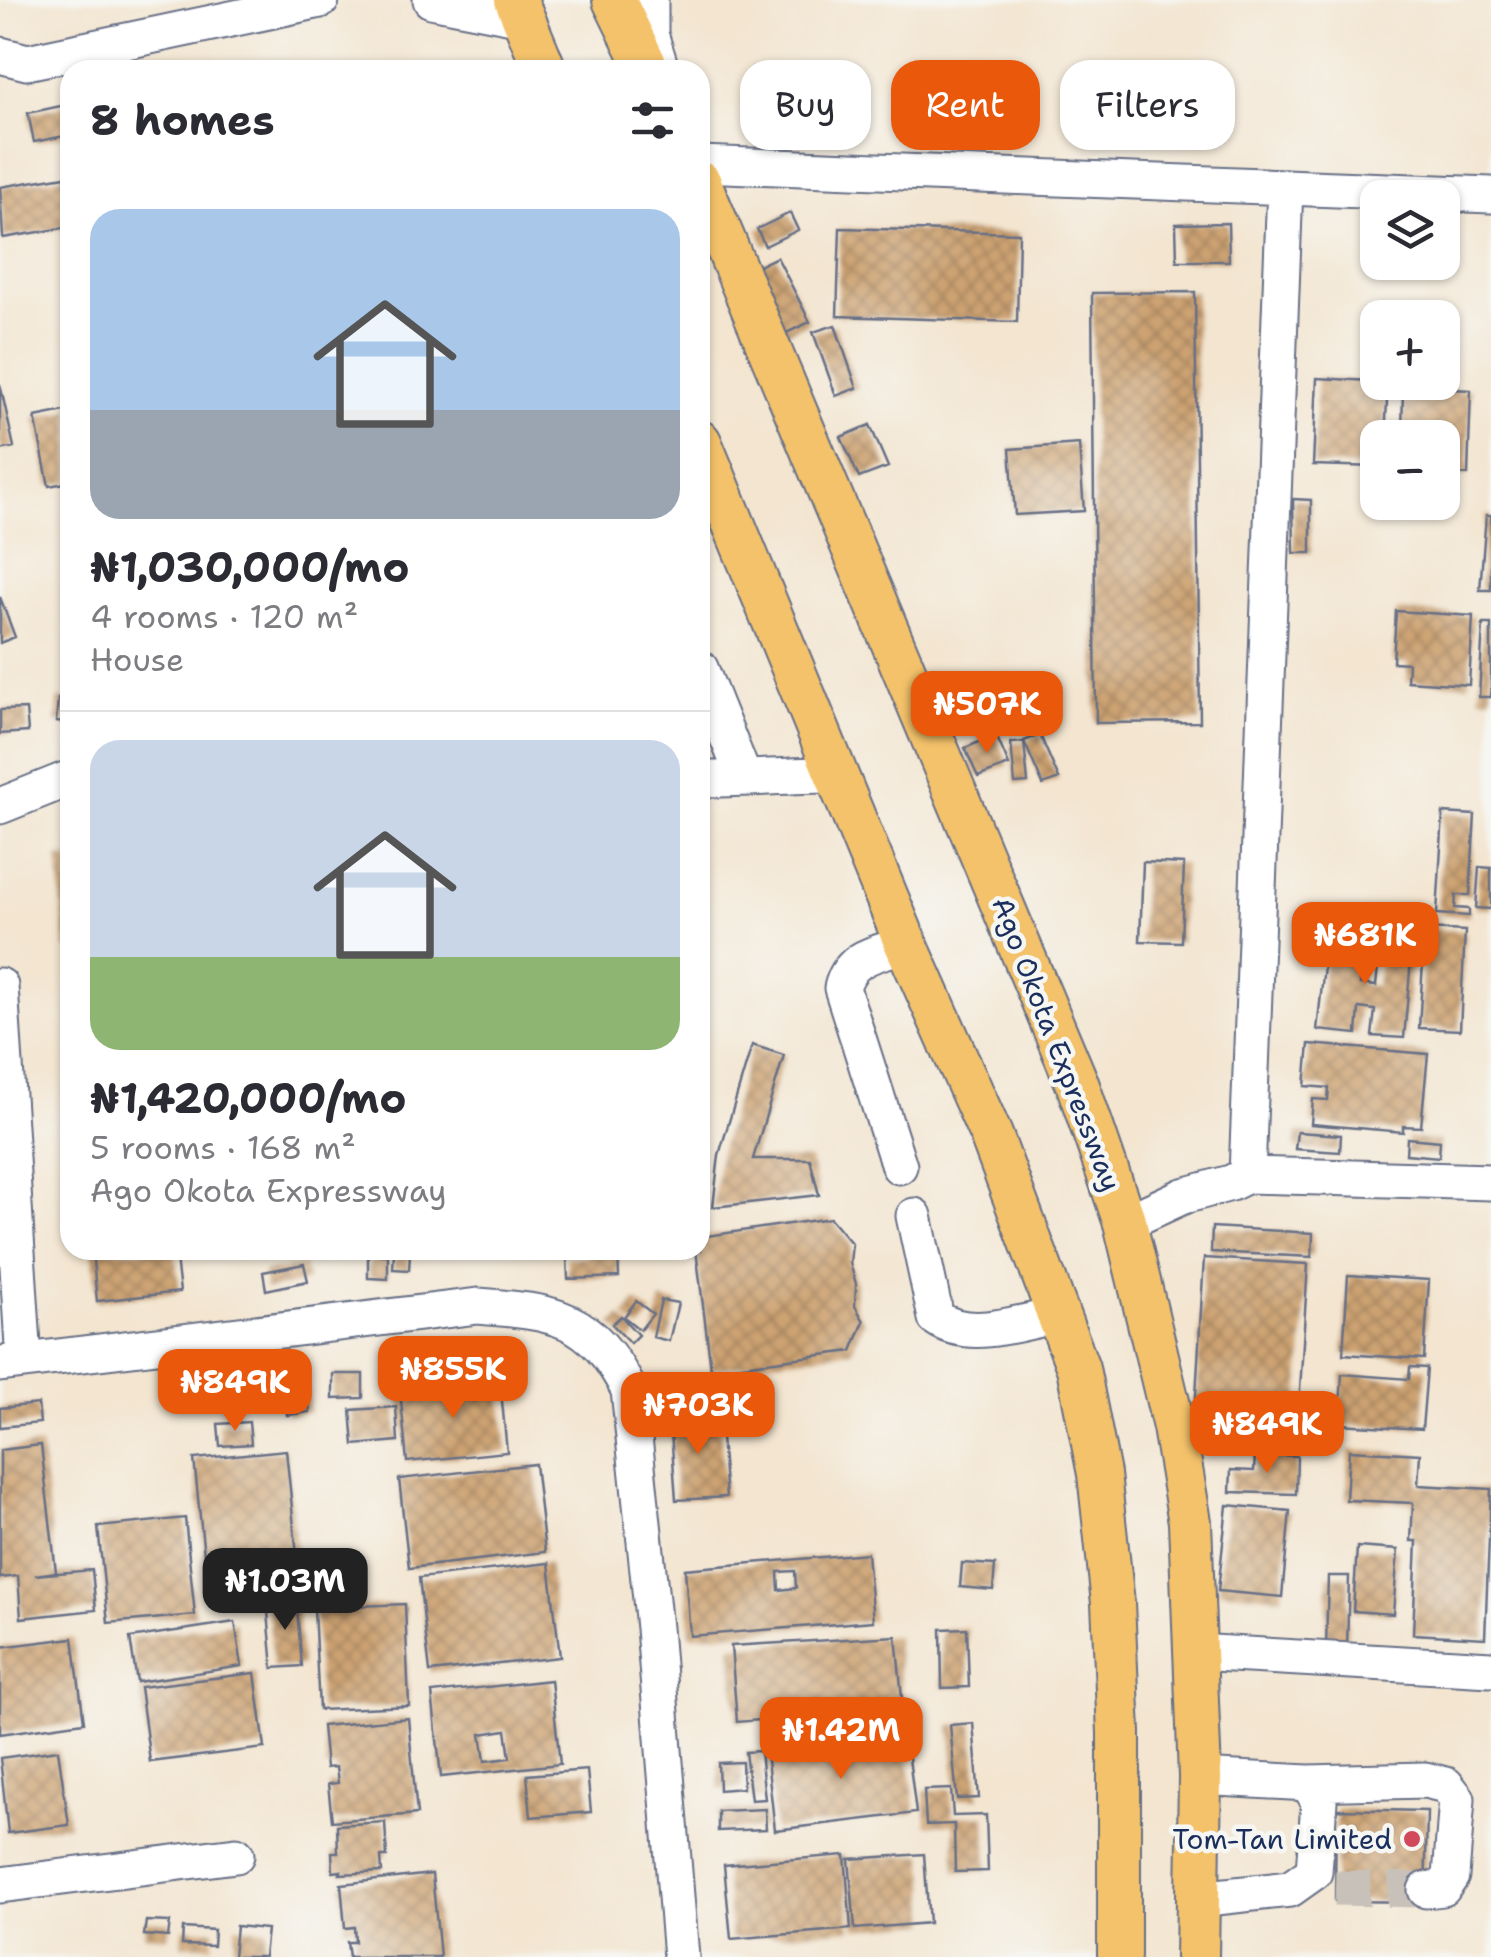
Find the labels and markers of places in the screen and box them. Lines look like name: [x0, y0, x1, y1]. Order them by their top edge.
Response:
pin: ₦507K: [917, 671, 1057, 756]
pin: ₦681K: [1295, 902, 1435, 987]
pin: ₦855K: [383, 1336, 523, 1421]
pin: ₦849K: [165, 1349, 305, 1434]
pin: ₦703K: [628, 1372, 768, 1457]
pin: ₦849K: [1197, 1391, 1337, 1476]
pin: ₦1.03M: [204, 1548, 366, 1633]
pin: ₦1.42M: [760, 1697, 922, 1782]
place label: Tom-Tan Limited: [1173, 1820, 1392, 1858]
marker: Tom-Tan Limited: [1401, 1828, 1423, 1850]

